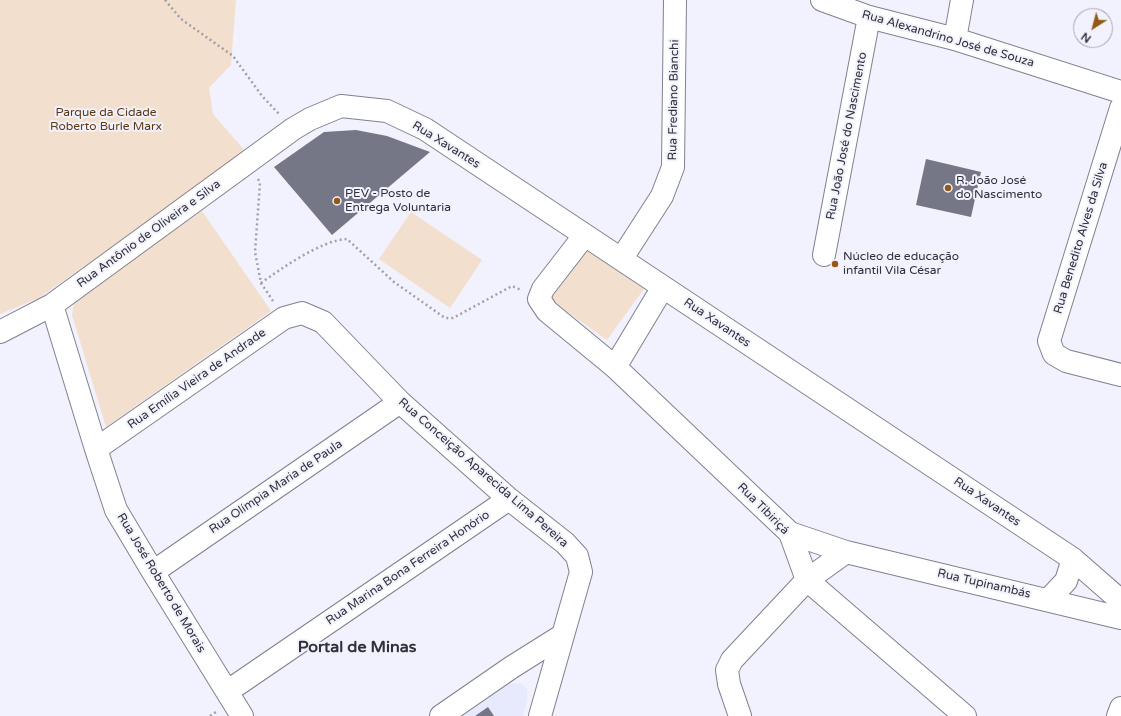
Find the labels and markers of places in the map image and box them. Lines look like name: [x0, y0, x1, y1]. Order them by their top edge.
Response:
place label: R. João José do Nascimento: [956, 174, 1042, 202]
marker: R. João José do Nascimento: [943, 183, 953, 193]
place label: PEV - Posto de Entrega Voluntaria: [345, 187, 451, 215]
marker: PEV - Posto de Entrega Voluntaria: [332, 196, 342, 206]
place label: Núcleo de educação infantil Vila César: [843, 250, 959, 278]
marker: Núcleo de educação infantil Vila César: [830, 259, 840, 269]

